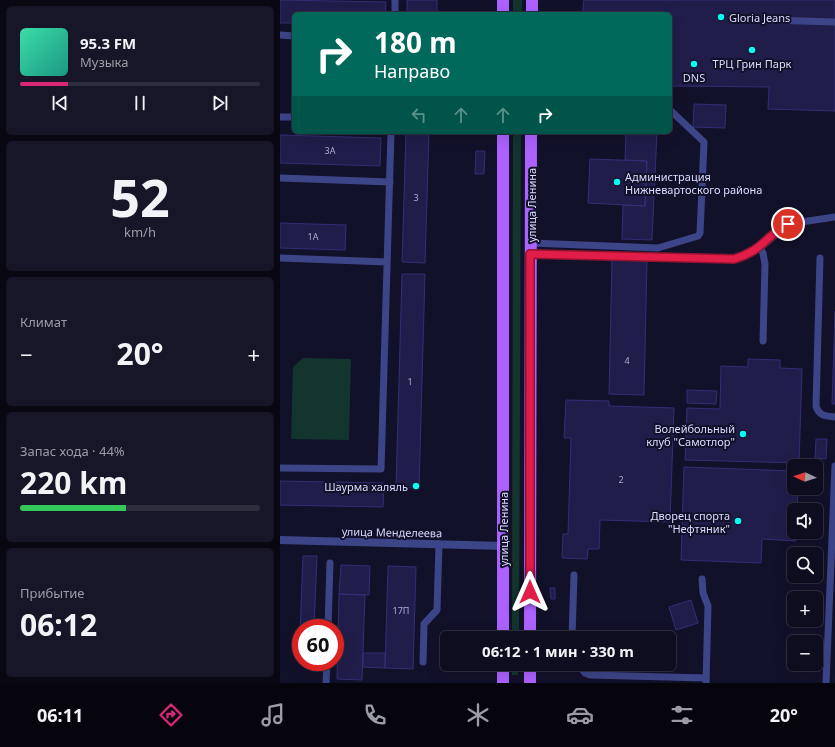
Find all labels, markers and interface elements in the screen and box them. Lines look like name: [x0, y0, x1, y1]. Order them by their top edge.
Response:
place label: Gloria Jeans: [729, 10, 790, 25]
marker: Gloria Jeans: [716, 12, 726, 22]
text: 180 m: [374, 23, 457, 61]
icon: right: [308, 28, 360, 80]
text: 95.3 FM: [80, 33, 136, 53]
marker: ТРЦ Грин Парк: [747, 45, 757, 55]
text: Музыка: [80, 53, 129, 71]
place label: ТРЦ Грин Парк: [713, 56, 792, 71]
text: Направо: [374, 59, 450, 83]
marker: DNS: [689, 59, 699, 69]
place label: DNS: [683, 70, 705, 85]
icon: previous: [49, 92, 71, 114]
icon: pause: [129, 92, 151, 114]
icon: next: [209, 92, 231, 114]
icon: left: [408, 104, 430, 126]
icon: ahead: [450, 104, 472, 126]
icon: ahead: [492, 104, 514, 126]
icon: right: [534, 104, 556, 126]
house number: 3А: [325, 144, 336, 157]
text: 52: [110, 161, 170, 232]
street label: улица Ленина: [524, 168, 539, 242]
place label: Администрация Нижневартоского района: [625, 169, 762, 197]
marker: Администрация Нижневартоского района: [612, 177, 622, 187]
house number: 3: [413, 191, 419, 204]
pin: [771, 207, 805, 241]
icon: arrive: [777, 213, 799, 235]
text: km/h: [124, 223, 156, 241]
house number: 1А: [308, 230, 319, 243]
text: Климат: [20, 313, 67, 331]
text: 20°: [116, 333, 164, 374]
text: −: [20, 339, 33, 369]
text: +: [247, 339, 260, 369]
house number: 4: [624, 354, 630, 367]
house number: 1: [407, 375, 413, 388]
place label: Волейбольный клуб "Самотлор": [646, 421, 735, 449]
marker: Волейбольный клуб "Самотлор": [738, 429, 748, 439]
text: Запас хода · 44%: [20, 442, 125, 460]
north arrow: [787, 459, 823, 495]
map controls: [787, 459, 823, 671]
text: 220 km: [20, 462, 127, 503]
house number: 2: [618, 473, 624, 486]
place label: Шаурма халяль: [324, 479, 408, 494]
marker: Шаурма халяль: [411, 481, 421, 491]
street label: улица Ленина: [496, 492, 511, 566]
button: sound: [787, 503, 823, 539]
place label: Дворец спорта "Нефтяник": [650, 508, 730, 536]
marker: Дворец спорта "Нефтяник": [733, 516, 743, 526]
street label: улица Менделеева: [342, 524, 442, 540]
button: search: [787, 547, 823, 583]
position arrow: [509, 571, 551, 613]
text: Прибытие: [20, 584, 84, 602]
button: +: [787, 591, 823, 627]
text: 06:12: [20, 604, 97, 645]
house number: 17П: [393, 604, 409, 617]
speed limit sign: 60: [292, 619, 344, 671]
button: −: [787, 635, 823, 671]
text: 06:12 · 1 мин · 330 m: [482, 641, 634, 661]
icon: directions: [157, 701, 185, 729]
icon: music: [259, 701, 287, 729]
icon: phone: [361, 701, 389, 729]
icon: climate: [464, 701, 492, 729]
icon: car: [566, 701, 594, 729]
icon: filters: [668, 701, 696, 729]
text: 06:11: [37, 703, 83, 727]
text: 20°: [770, 703, 798, 727]

